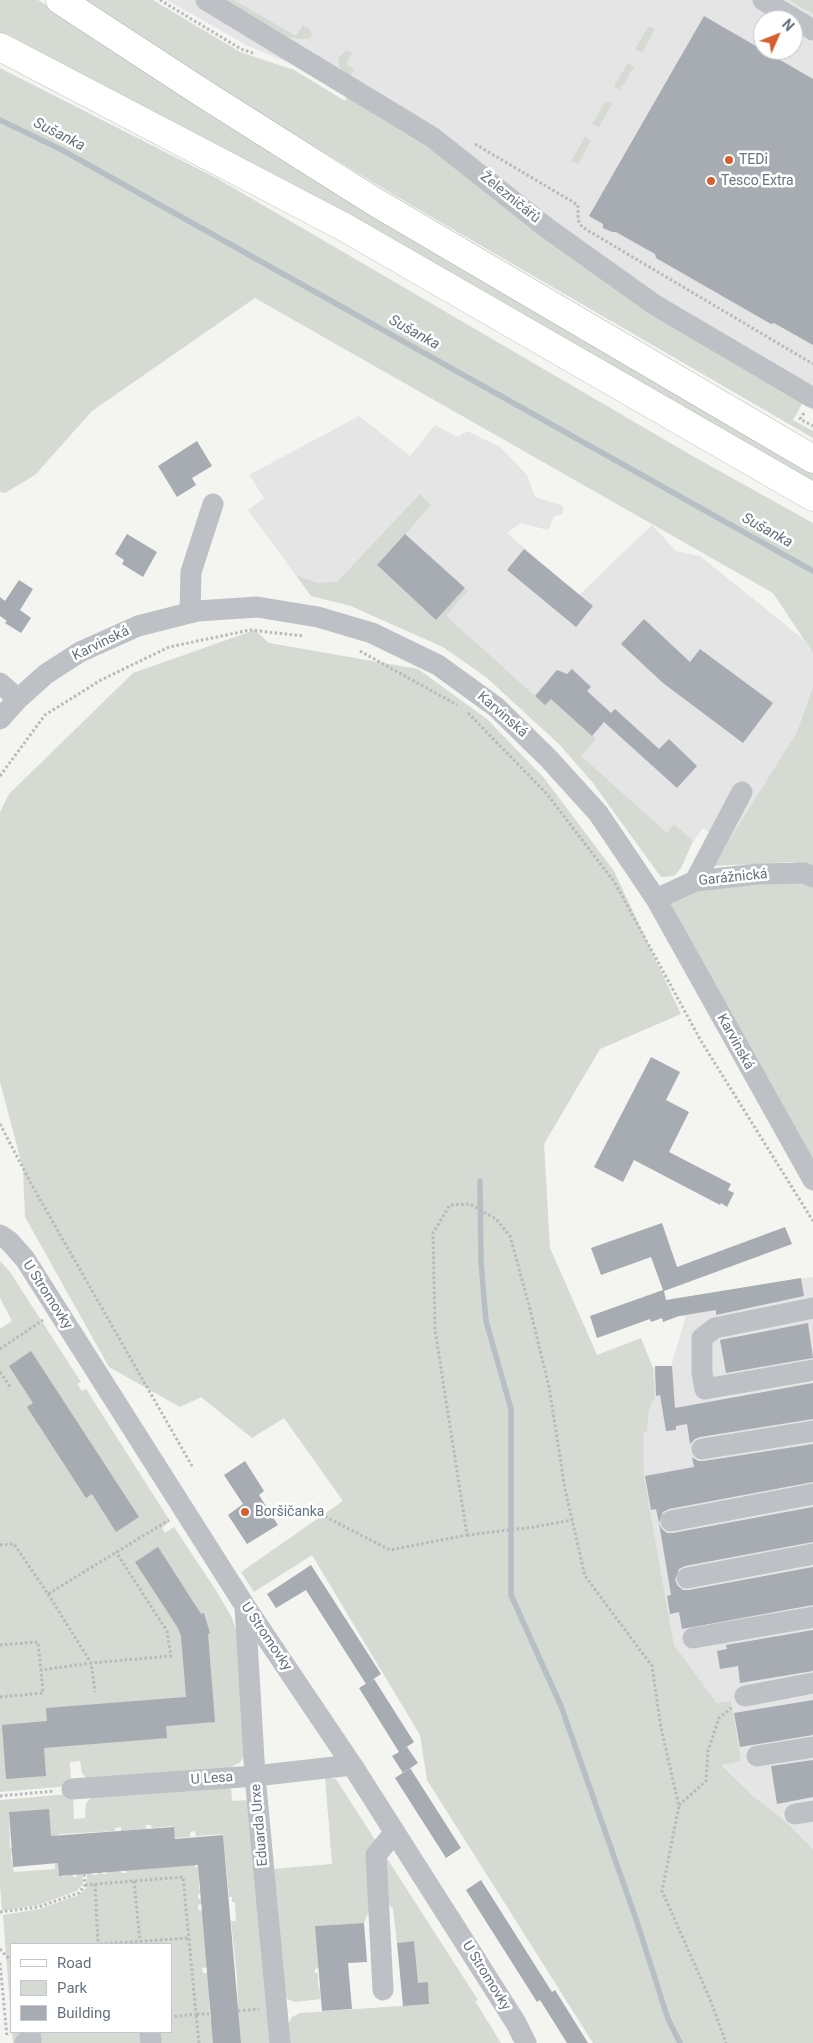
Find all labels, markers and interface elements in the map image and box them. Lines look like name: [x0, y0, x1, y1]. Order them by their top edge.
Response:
north arrow: [753, 10, 803, 60]
text: N: [779, 16, 797, 34]
water label: Sušanka: [30, 114, 88, 156]
place label: TEDi: [739, 152, 768, 168]
marker: TEDi: [723, 154, 735, 166]
street label: Železničářů: [477, 169, 543, 227]
place label: Tesco Extra: [721, 173, 794, 189]
marker: Tesco Extra: [705, 175, 717, 187]
water label: Sušanka: [385, 312, 443, 354]
water label: Sušanka: [738, 510, 796, 552]
street label: Karvinská: [70, 623, 132, 665]
street label: Karvinská: [473, 689, 531, 741]
street label: Garážnická: [698, 866, 768, 890]
street label: Karvinská: [713, 1011, 757, 1073]
street label: U Stromovky: [19, 1257, 75, 1333]
place label: Boršičanka: [255, 1504, 324, 1520]
marker: Boršičanka: [239, 1506, 251, 1518]
street label: U Stromovky: [237, 1600, 295, 1674]
street label: U Lesa: [190, 1769, 234, 1789]
street label: Eduarda Urxe: [248, 1783, 272, 1867]
street label: U Stromovky: [458, 1938, 514, 2014]
legend: [10, 1943, 172, 2033]
text: Road: [57, 1954, 91, 1972]
text: Park: [57, 1979, 87, 1997]
text: Building: [57, 2004, 111, 2022]

